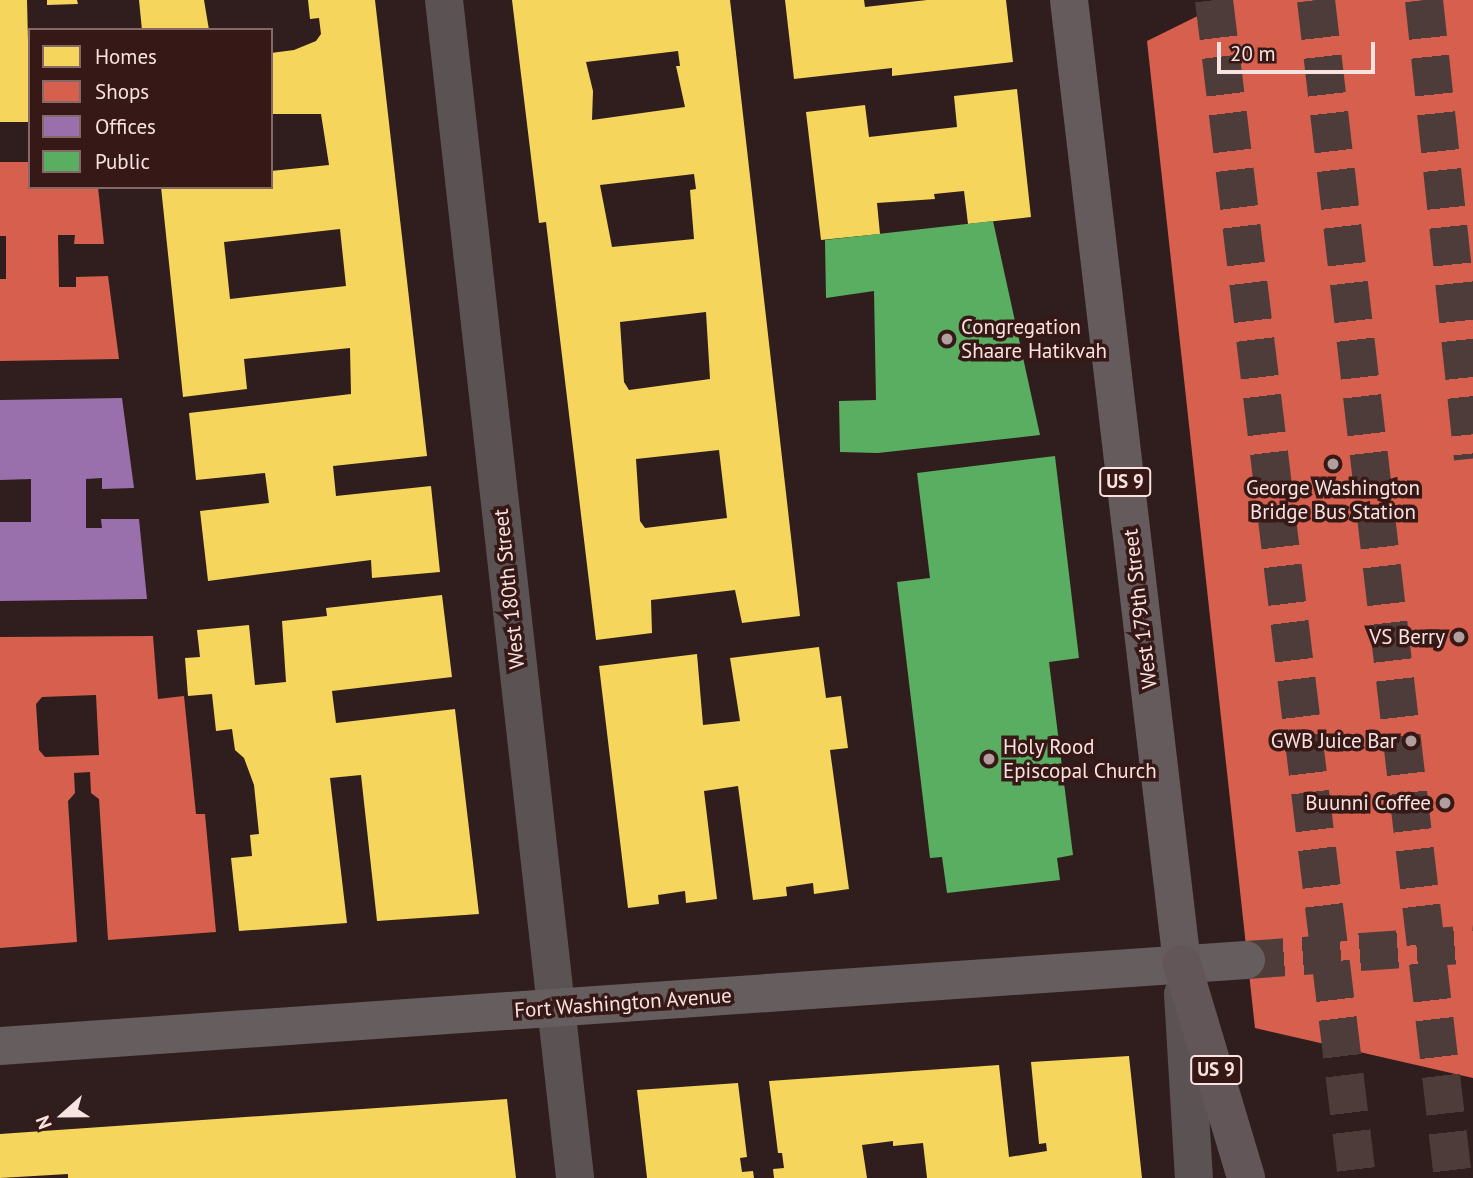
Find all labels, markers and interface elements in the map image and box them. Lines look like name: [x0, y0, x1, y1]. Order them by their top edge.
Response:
legend: [28, 28, 273, 189]
scale bar: [1221, 28, 1378, 72]
text: 20 m: [1230, 40, 1276, 67]
text: Homes: [95, 43, 157, 70]
text: Shops: [95, 78, 149, 105]
text: Offices: [95, 113, 156, 140]
text: Public: [95, 148, 150, 175]
place label: Congregation Shaare Hatikvah: [961, 314, 1107, 364]
marker: Congregation Shaare Hatikvah: [939, 331, 955, 347]
marker: George Washington Bridge Bus Station: [1325, 456, 1341, 472]
road number: US 9: [1099, 467, 1151, 498]
place label: George Washington Bridge Bus Station: [1246, 475, 1420, 525]
street label: West 180th Street: [488, 508, 530, 670]
street label: West 179th Street: [1118, 528, 1162, 690]
place label: VS Berry: [1369, 624, 1445, 650]
marker: VS Berry: [1451, 629, 1467, 645]
place label: GWB Juice Bar: [1271, 728, 1397, 754]
marker: GWB Juice Bar: [1403, 733, 1419, 749]
place label: Holy Rood Episcopal Church: [1003, 734, 1157, 784]
marker: Holy Rood Episcopal Church: [981, 751, 997, 767]
place label: Buunni Coffee: [1305, 790, 1431, 816]
marker: Buunni Coffee: [1437, 795, 1453, 811]
street label: Fort Washington Avenue: [513, 983, 733, 1023]
road number: US 9: [1190, 1054, 1242, 1086]
north arrow: [28, 1080, 98, 1150]
text: N: [30, 1112, 57, 1133]

